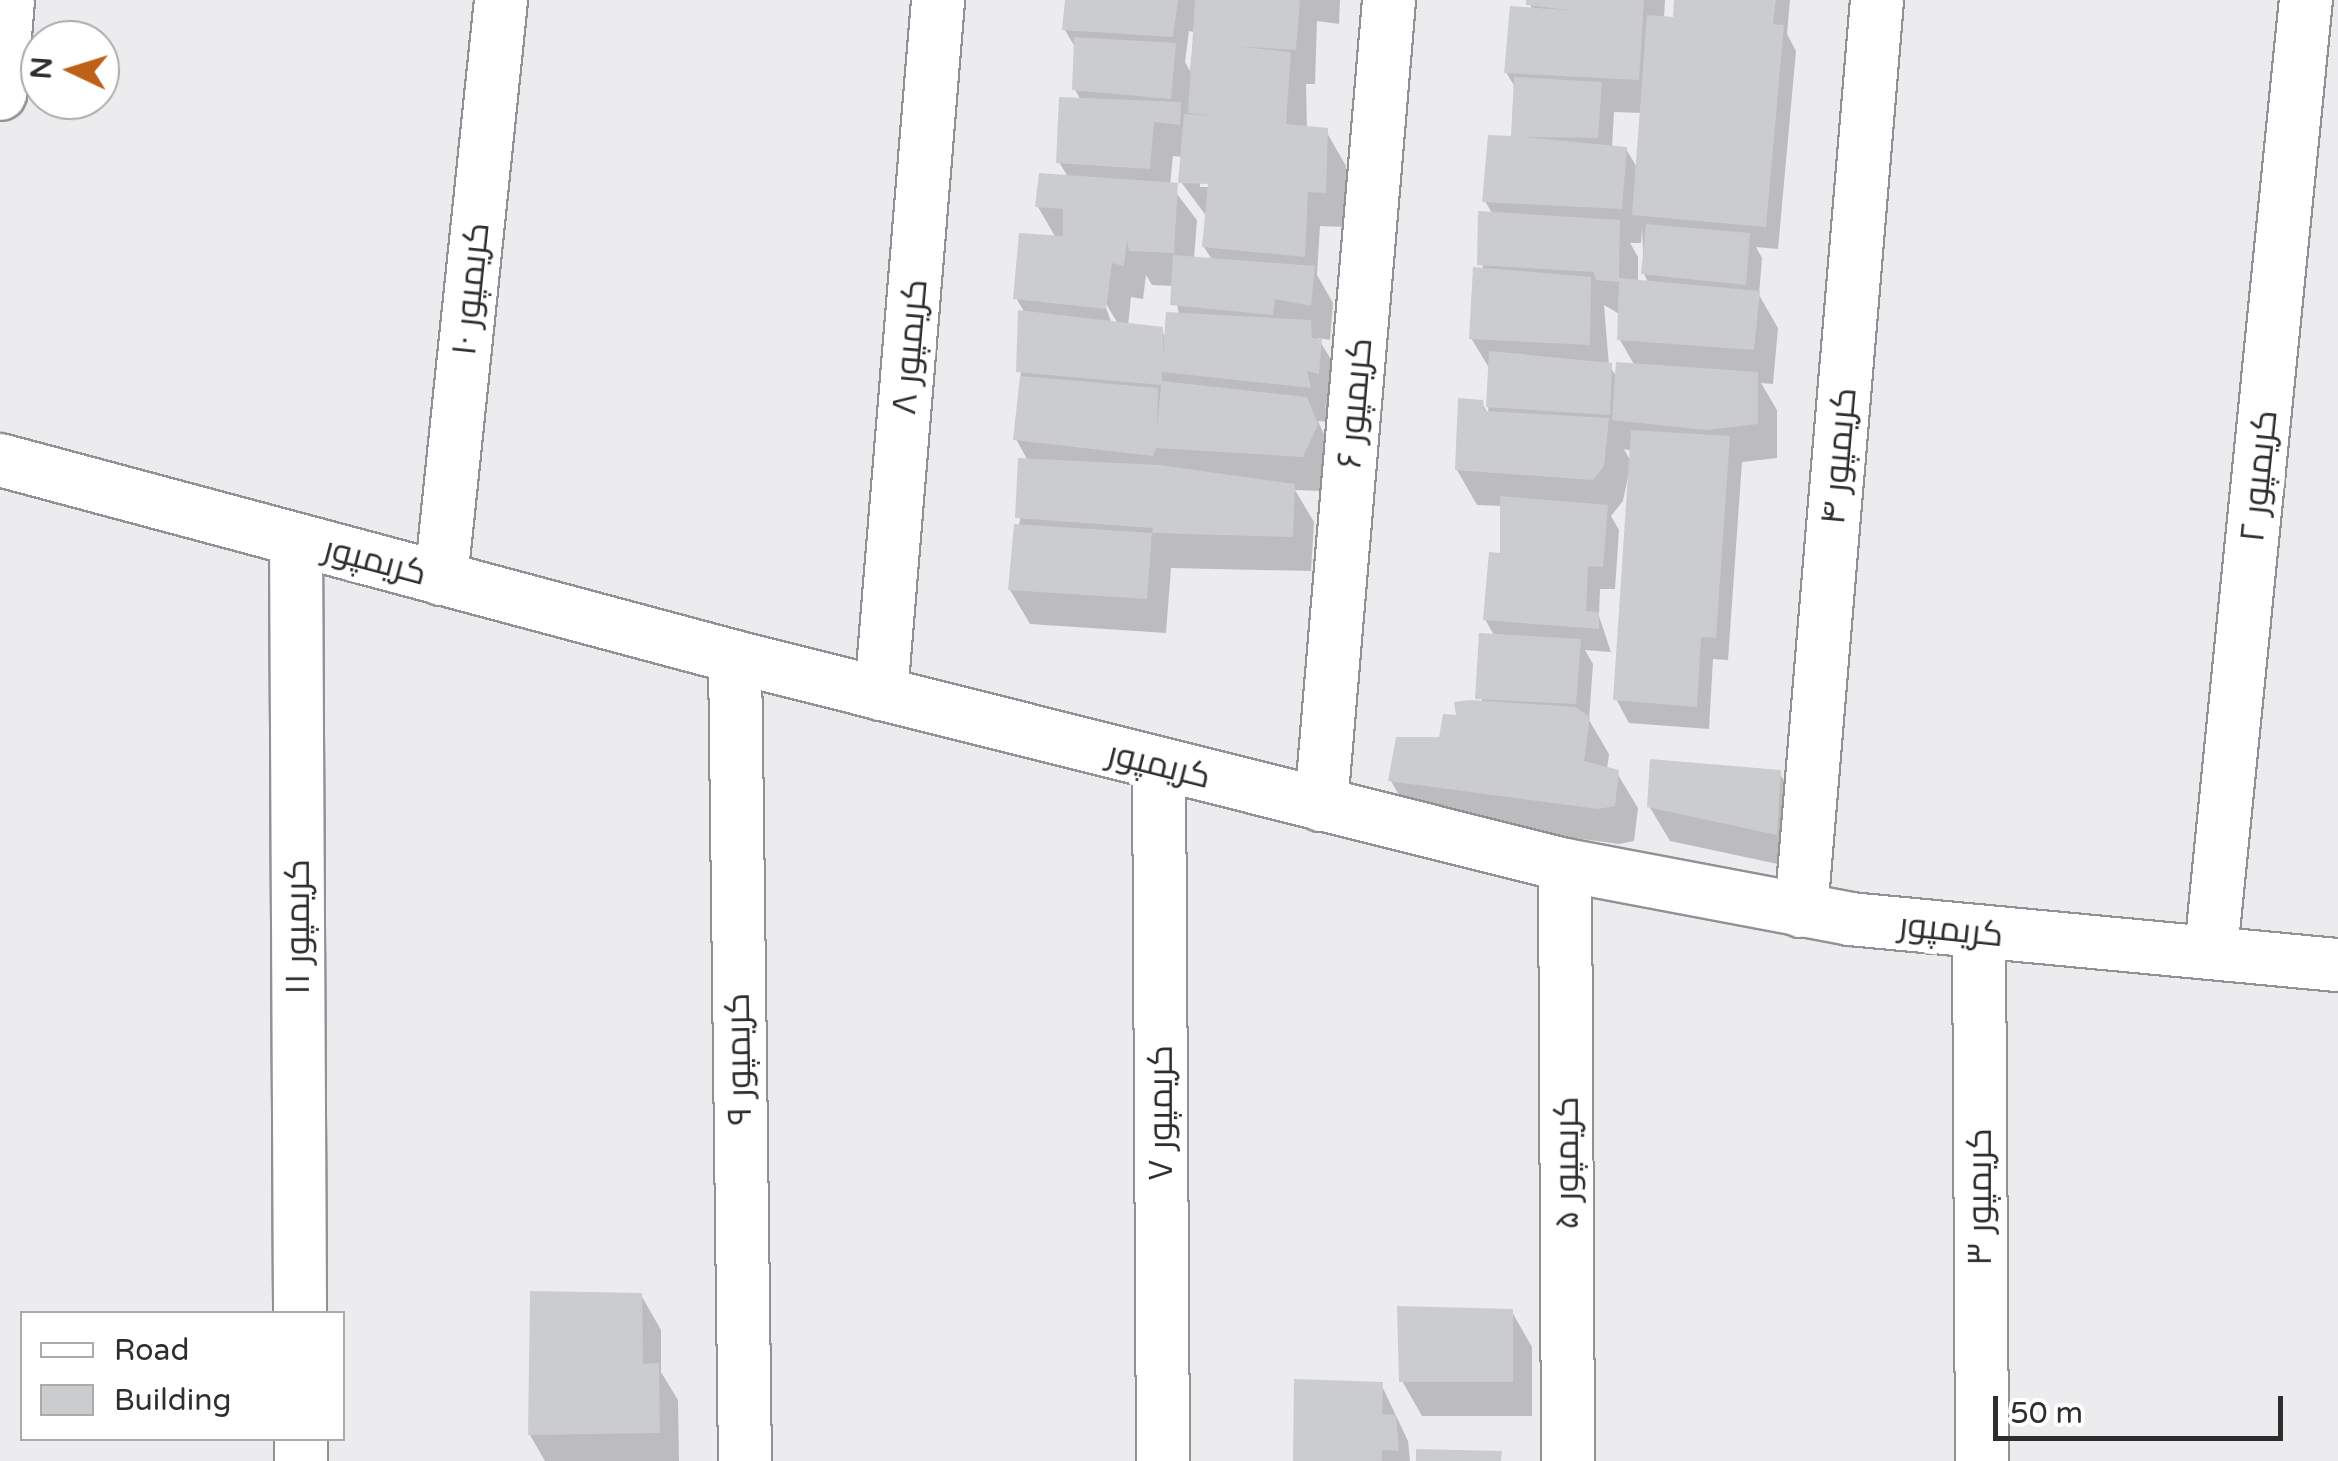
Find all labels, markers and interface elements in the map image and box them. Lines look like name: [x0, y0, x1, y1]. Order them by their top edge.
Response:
north arrow: [20, 20, 120, 120]
text: N: [24, 56, 60, 80]
street label: کریمپور ۱۰: [443, 220, 499, 358]
street label: کریمپور ۸: [883, 277, 937, 417]
street label: کریمپور ۶: [1328, 336, 1382, 470]
street label: کریمپور ۴: [1812, 386, 1866, 526]
street label: کریمپور ۲: [2231, 408, 2287, 544]
street label: کریمپور: [319, 527, 431, 595]
street label: کریمپور: [1103, 732, 1215, 798]
street label: کریمپور ۱۱: [277, 859, 319, 995]
street label: کریمپور: [1897, 904, 2005, 956]
street label: کریمپور ۹: [717, 992, 761, 1126]
street label: کریمپور ۷: [1140, 1045, 1182, 1181]
street label: کریمپور ۵: [1546, 1096, 1588, 1230]
street label: کریمپور ۳: [1959, 1128, 2001, 1266]
legend: [20, 1311, 345, 1441]
text: Road: [114, 1332, 189, 1369]
scale bar: [1998, 1376, 2288, 1438]
text: Building: [114, 1382, 231, 1419]
text: 50 m: [2010, 1395, 2083, 1432]

